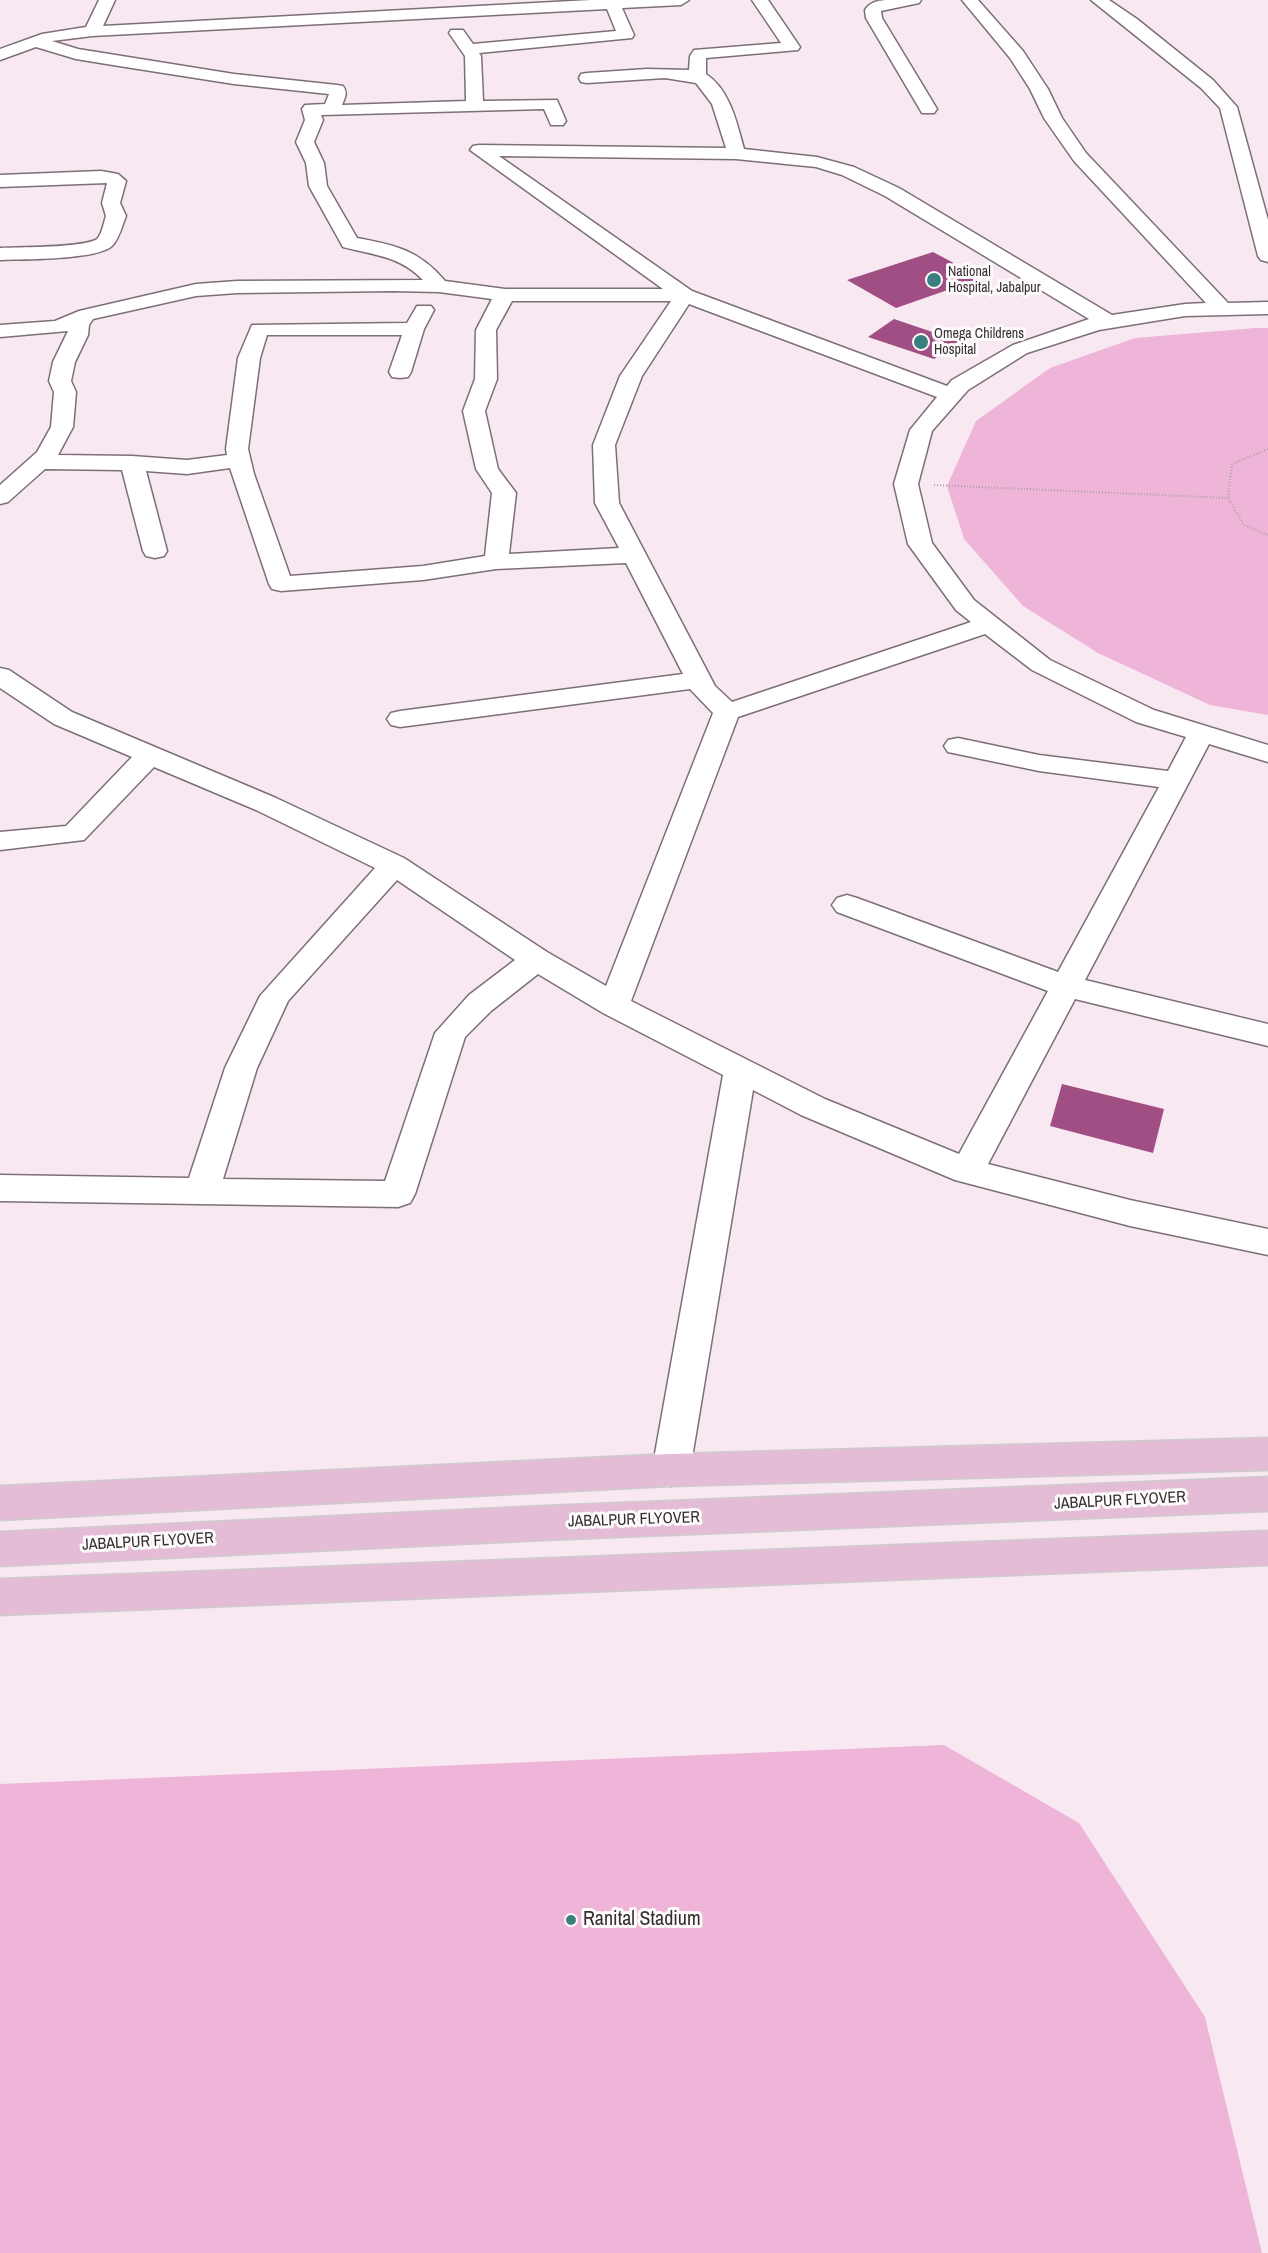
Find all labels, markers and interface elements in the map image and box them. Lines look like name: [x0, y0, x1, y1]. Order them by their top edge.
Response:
place label: National Hospital, Jabalpur: [948, 264, 1041, 296]
marker: National Hospital, Jabalpur: [925, 271, 943, 289]
place label: Omega Childrens Hospital: [934, 326, 1024, 358]
marker: Omega Childrens Hospital: [912, 333, 930, 351]
street label: JABALPUR FLYOVER: [1054, 1488, 1186, 1514]
street label: JABALPUR FLYOVER: [568, 1508, 700, 1532]
street label: JABALPUR FLYOVER: [82, 1529, 214, 1555]
place label: Ranital Stadium: [583, 1908, 701, 1932]
marker: Ranital Stadium: [564, 1913, 578, 1927]

